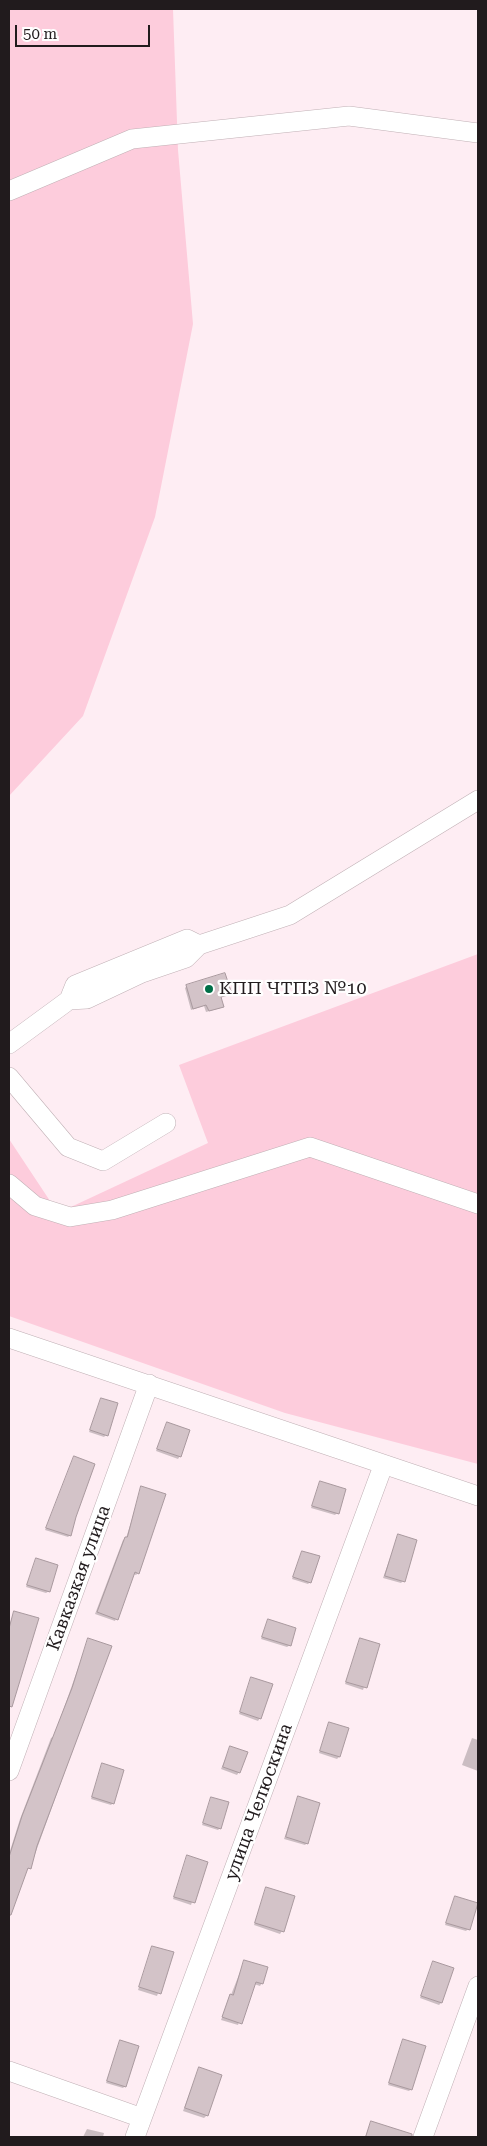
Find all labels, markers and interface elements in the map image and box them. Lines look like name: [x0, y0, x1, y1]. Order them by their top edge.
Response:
scale bar: [18, 15, 152, 47]
text: 50 m: [23, 25, 57, 43]
place label: КПП ЧТПЗ №10: [219, 978, 367, 1000]
marker: КПП ЧТПЗ №10: [203, 983, 215, 995]
street label: Кавказкая улица: [43, 1502, 115, 1654]
street label: улица Челюскина: [221, 1721, 297, 1883]

